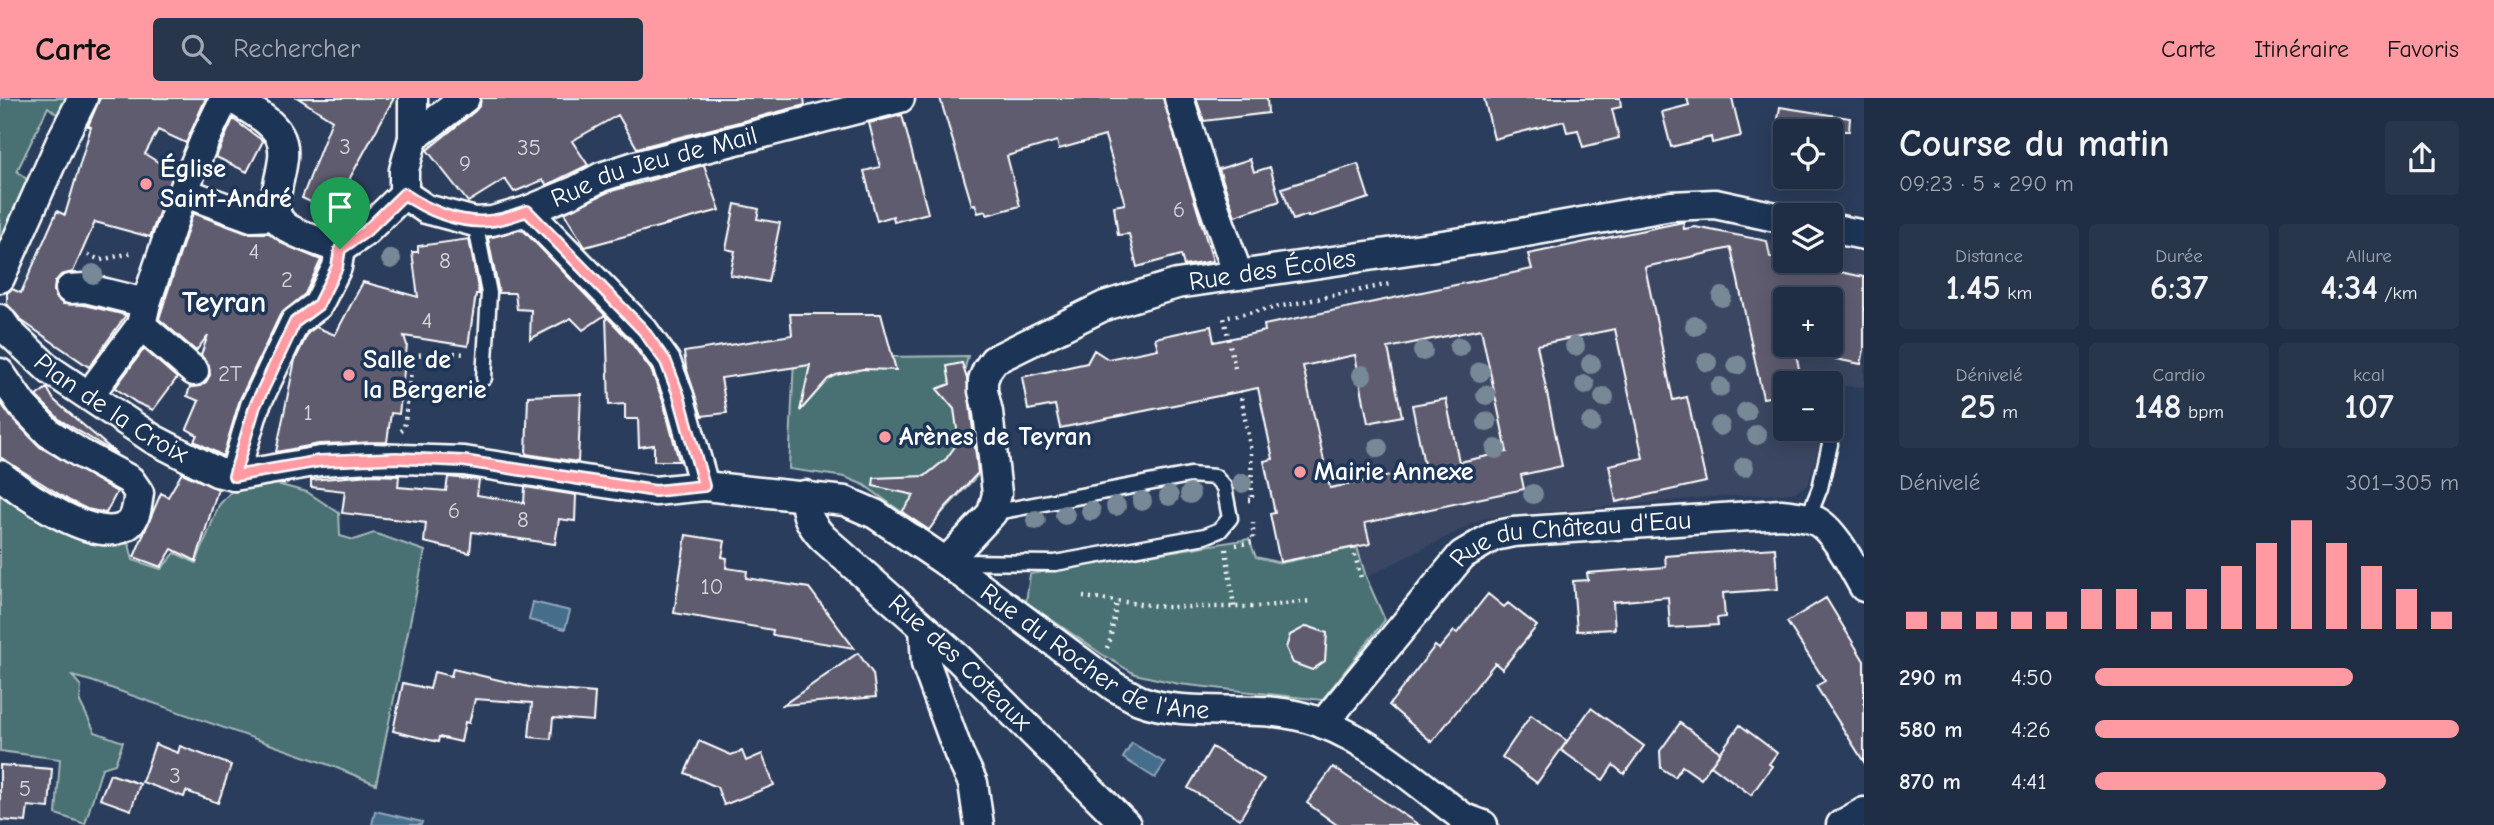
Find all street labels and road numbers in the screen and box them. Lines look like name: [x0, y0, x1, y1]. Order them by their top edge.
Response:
street label: Rue du Jeu de Mail: [547, 120, 761, 214]
street label: Rue des Écoles: [1187, 243, 1358, 297]
street label: Plan de la Croix: [28, 348, 194, 470]
street label: Rue du Château d'Eau: [1444, 505, 1692, 573]
street label: Rue du Rocher de l'Ane: [974, 577, 1210, 725]
street label: Rue des Coteaux: [882, 588, 1038, 737]

